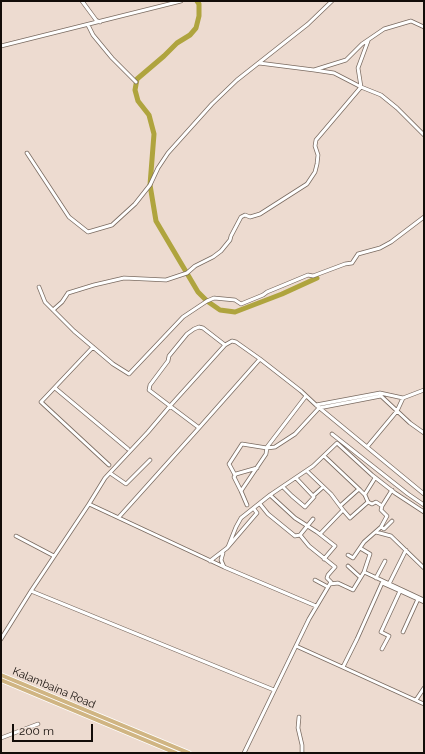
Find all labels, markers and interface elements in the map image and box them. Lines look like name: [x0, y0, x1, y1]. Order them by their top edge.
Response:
street label: Kalambaina Road: [10, 665, 98, 711]
scale bar: [14, 716, 95, 742]
text: 200 m: [19, 724, 54, 738]

